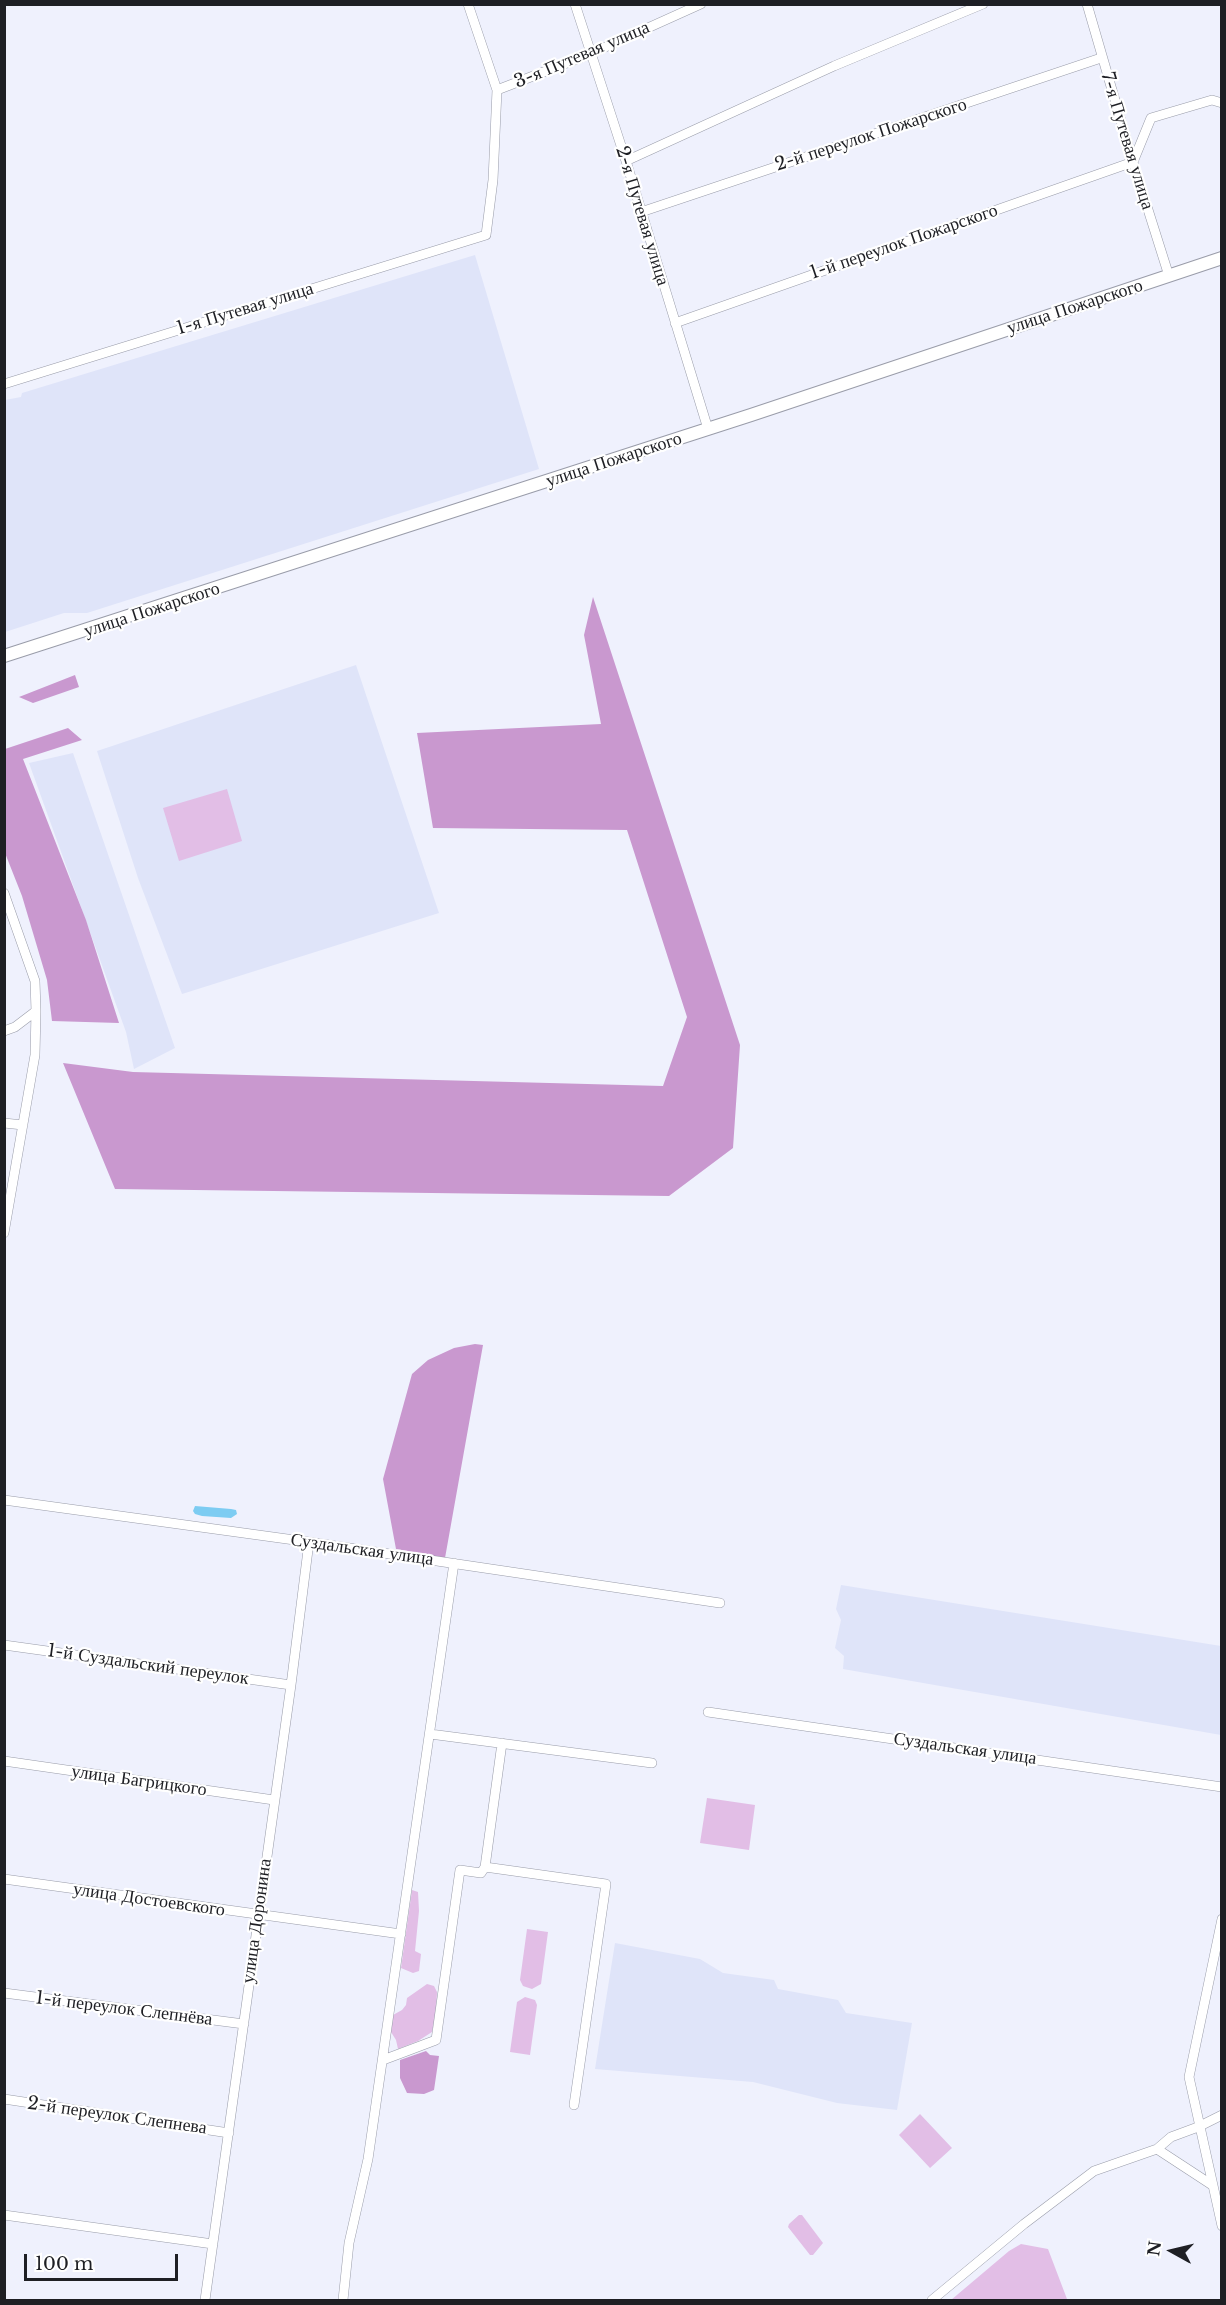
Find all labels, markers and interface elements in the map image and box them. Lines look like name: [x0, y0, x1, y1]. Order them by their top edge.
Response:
street label: 3-я Путевая улица: [511, 17, 653, 93]
street label: 7-я Путевая улица: [1096, 70, 1158, 212]
street label: 2-й переулок Пожарского: [772, 94, 970, 176]
street label: 2-я Путевая улица: [610, 144, 674, 288]
street label: 1-й переулок Пожарского: [807, 200, 1001, 284]
street label: улица Пожарского: [1004, 275, 1146, 339]
street label: 1-я Путевая улица: [174, 278, 316, 340]
street label: улица Пожарского: [543, 428, 685, 492]
street label: улица Пожарского: [81, 578, 223, 642]
street label: Суздальская улица: [289, 1529, 435, 1571]
street label: 1-й Суздальский переулок: [46, 1640, 250, 1690]
street label: Суздальская улица: [892, 1728, 1038, 1770]
street label: улица Багрицкого: [70, 1761, 208, 1801]
street label: улица Доронина: [238, 1857, 276, 1985]
street label: улица Достоевского: [72, 1879, 226, 1921]
street label: 1-й переулок Слепнёва: [34, 1987, 214, 2031]
street label: 2-й переулок Слепнева: [26, 2093, 208, 2139]
north arrow: [1142, 2221, 1202, 2281]
text: N: [1143, 2240, 1165, 2257]
scale bar: [27, 2242, 182, 2280]
text: 100 m: [35, 2253, 93, 2275]

